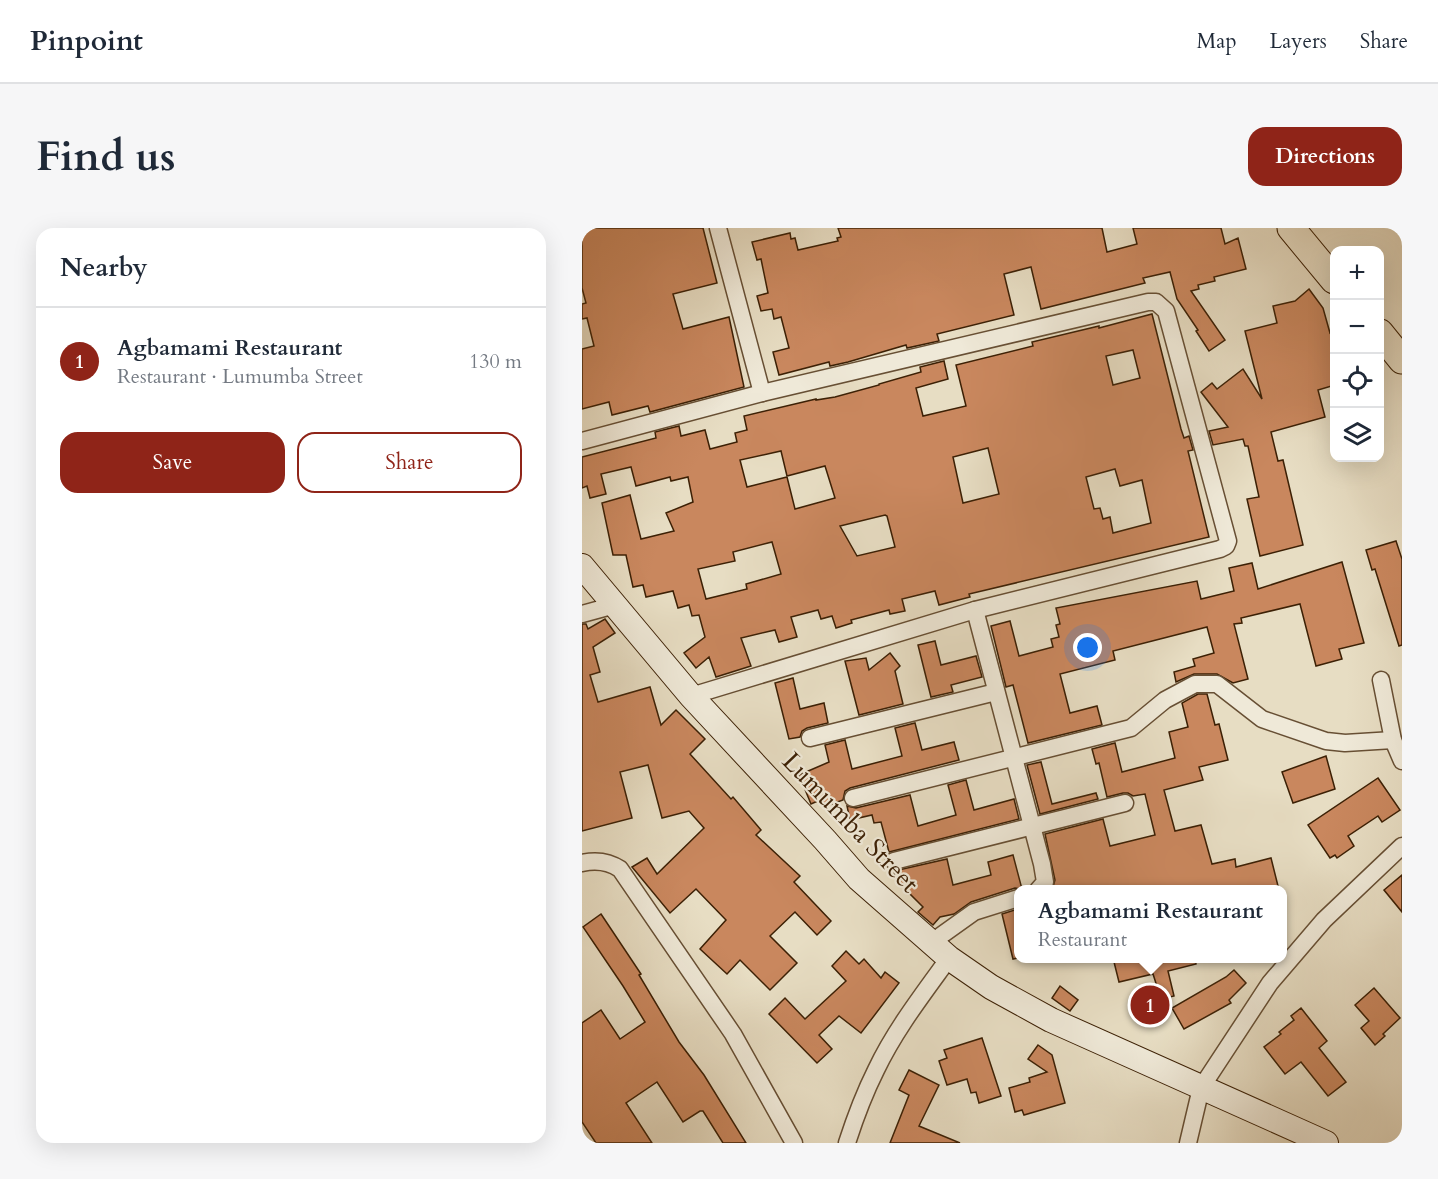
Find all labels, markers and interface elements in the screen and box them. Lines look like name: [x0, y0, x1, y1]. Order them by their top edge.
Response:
text: Pinpoint: [30, 22, 143, 60]
text: Map: [1197, 27, 1237, 56]
text: Layers: [1270, 27, 1327, 56]
text: Share: [1360, 27, 1408, 56]
button: Directions: [1248, 127, 1402, 186]
text: Find us: [36, 128, 176, 185]
map controls: [1330, 246, 1384, 462]
button: +: [1330, 246, 1384, 300]
text: Nearby: [60, 250, 148, 285]
button: −: [1330, 300, 1384, 354]
text: Agbamami Restaurant: [117, 333, 342, 363]
text: 1: [74, 348, 85, 375]
text: 130 m: [469, 348, 522, 375]
button: locate: [1330, 354, 1384, 408]
text: Restaurant · Lumumba Street: [117, 363, 363, 390]
button: layers: [1330, 408, 1384, 462]
button: Save: [60, 432, 285, 493]
button: Share: [297, 432, 522, 493]
your location: [1073, 633, 1102, 662]
street label: Lumumba Street: [775, 744, 927, 900]
popup: [1014, 885, 1287, 963]
text: Agbamami Restaurant: [1038, 896, 1263, 926]
text: Restaurant: [1038, 926, 1127, 953]
pin: 1: [1130, 982, 1170, 1028]

